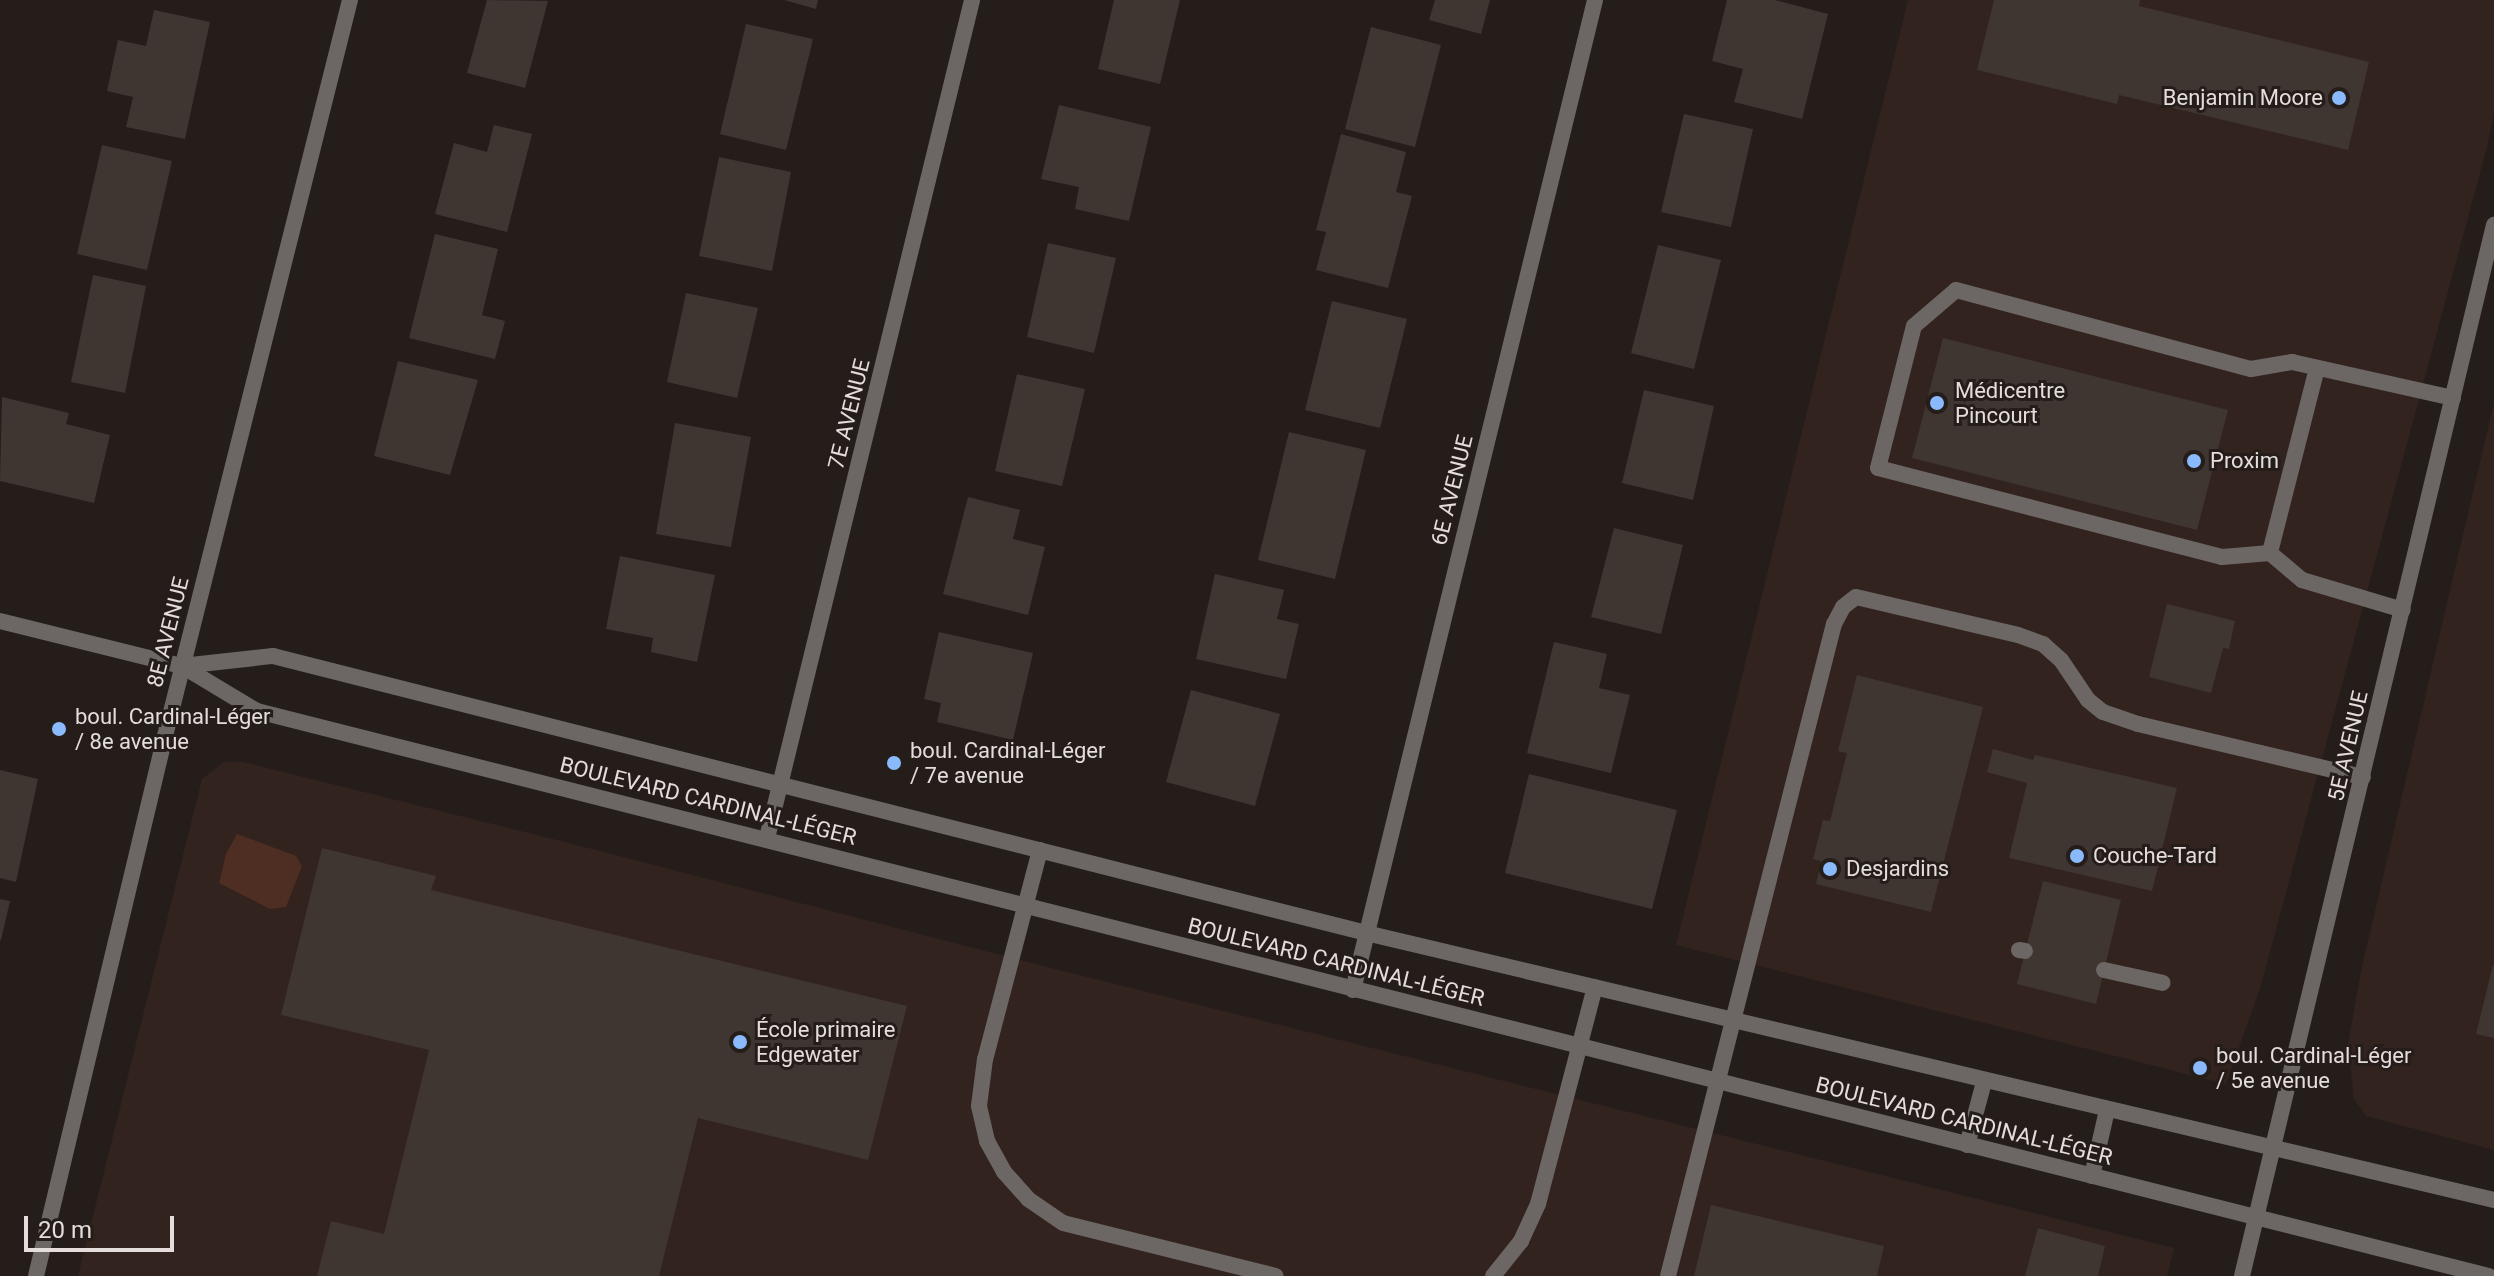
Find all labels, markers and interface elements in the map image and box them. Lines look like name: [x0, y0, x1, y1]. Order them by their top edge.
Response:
place label: Benjamin Moore: [2163, 85, 2323, 111]
marker: Benjamin Moore: [2330, 89, 2348, 107]
street label: 7E AVENUE: [823, 356, 875, 472]
place label: Médicentre Pincourt: [1955, 377, 2065, 428]
marker: Médicentre Pincourt: [1926, 392, 1948, 414]
street label: 6E AVENUE: [1426, 432, 1478, 548]
place label: Proxim: [2210, 448, 2279, 474]
marker: Proxim: [2185, 452, 2203, 470]
street label: 8E AVENUE: [142, 574, 194, 690]
street label: 5E AVENUE: [2322, 688, 2374, 804]
place label: boul. Cardinal-Léger / 8e avenue: [75, 703, 270, 754]
marker: boul. Cardinal-Léger / 8e avenue: [50, 720, 68, 738]
place label: boul. Cardinal-Léger / 7e avenue: [910, 737, 1105, 788]
street label: BOULEVARD CARDINAL-LÉGER: [557, 751, 859, 851]
marker: boul. Cardinal-Léger / 7e avenue: [885, 754, 903, 772]
place label: Couche-Tard: [2093, 843, 2217, 869]
marker: Couche-Tard: [2068, 847, 2086, 865]
place label: Desjardins: [1846, 856, 1949, 882]
marker: Desjardins: [1821, 860, 1839, 878]
street label: BOULEVARD CARDINAL-LÉGER: [1185, 912, 1487, 1012]
place label: École primaire Edgewater: [756, 1016, 896, 1068]
marker: École primaire Edgewater: [731, 1033, 749, 1051]
place label: boul. Cardinal-Léger / 5e avenue: [2216, 1042, 2411, 1094]
marker: boul. Cardinal-Léger / 5e avenue: [2191, 1059, 2209, 1077]
street label: BOULEVARD CARDINAL-LÉGER: [1813, 1071, 2115, 1171]
scale bar: [28, 1200, 178, 1250]
text: 20 m: [38, 1216, 92, 1244]

